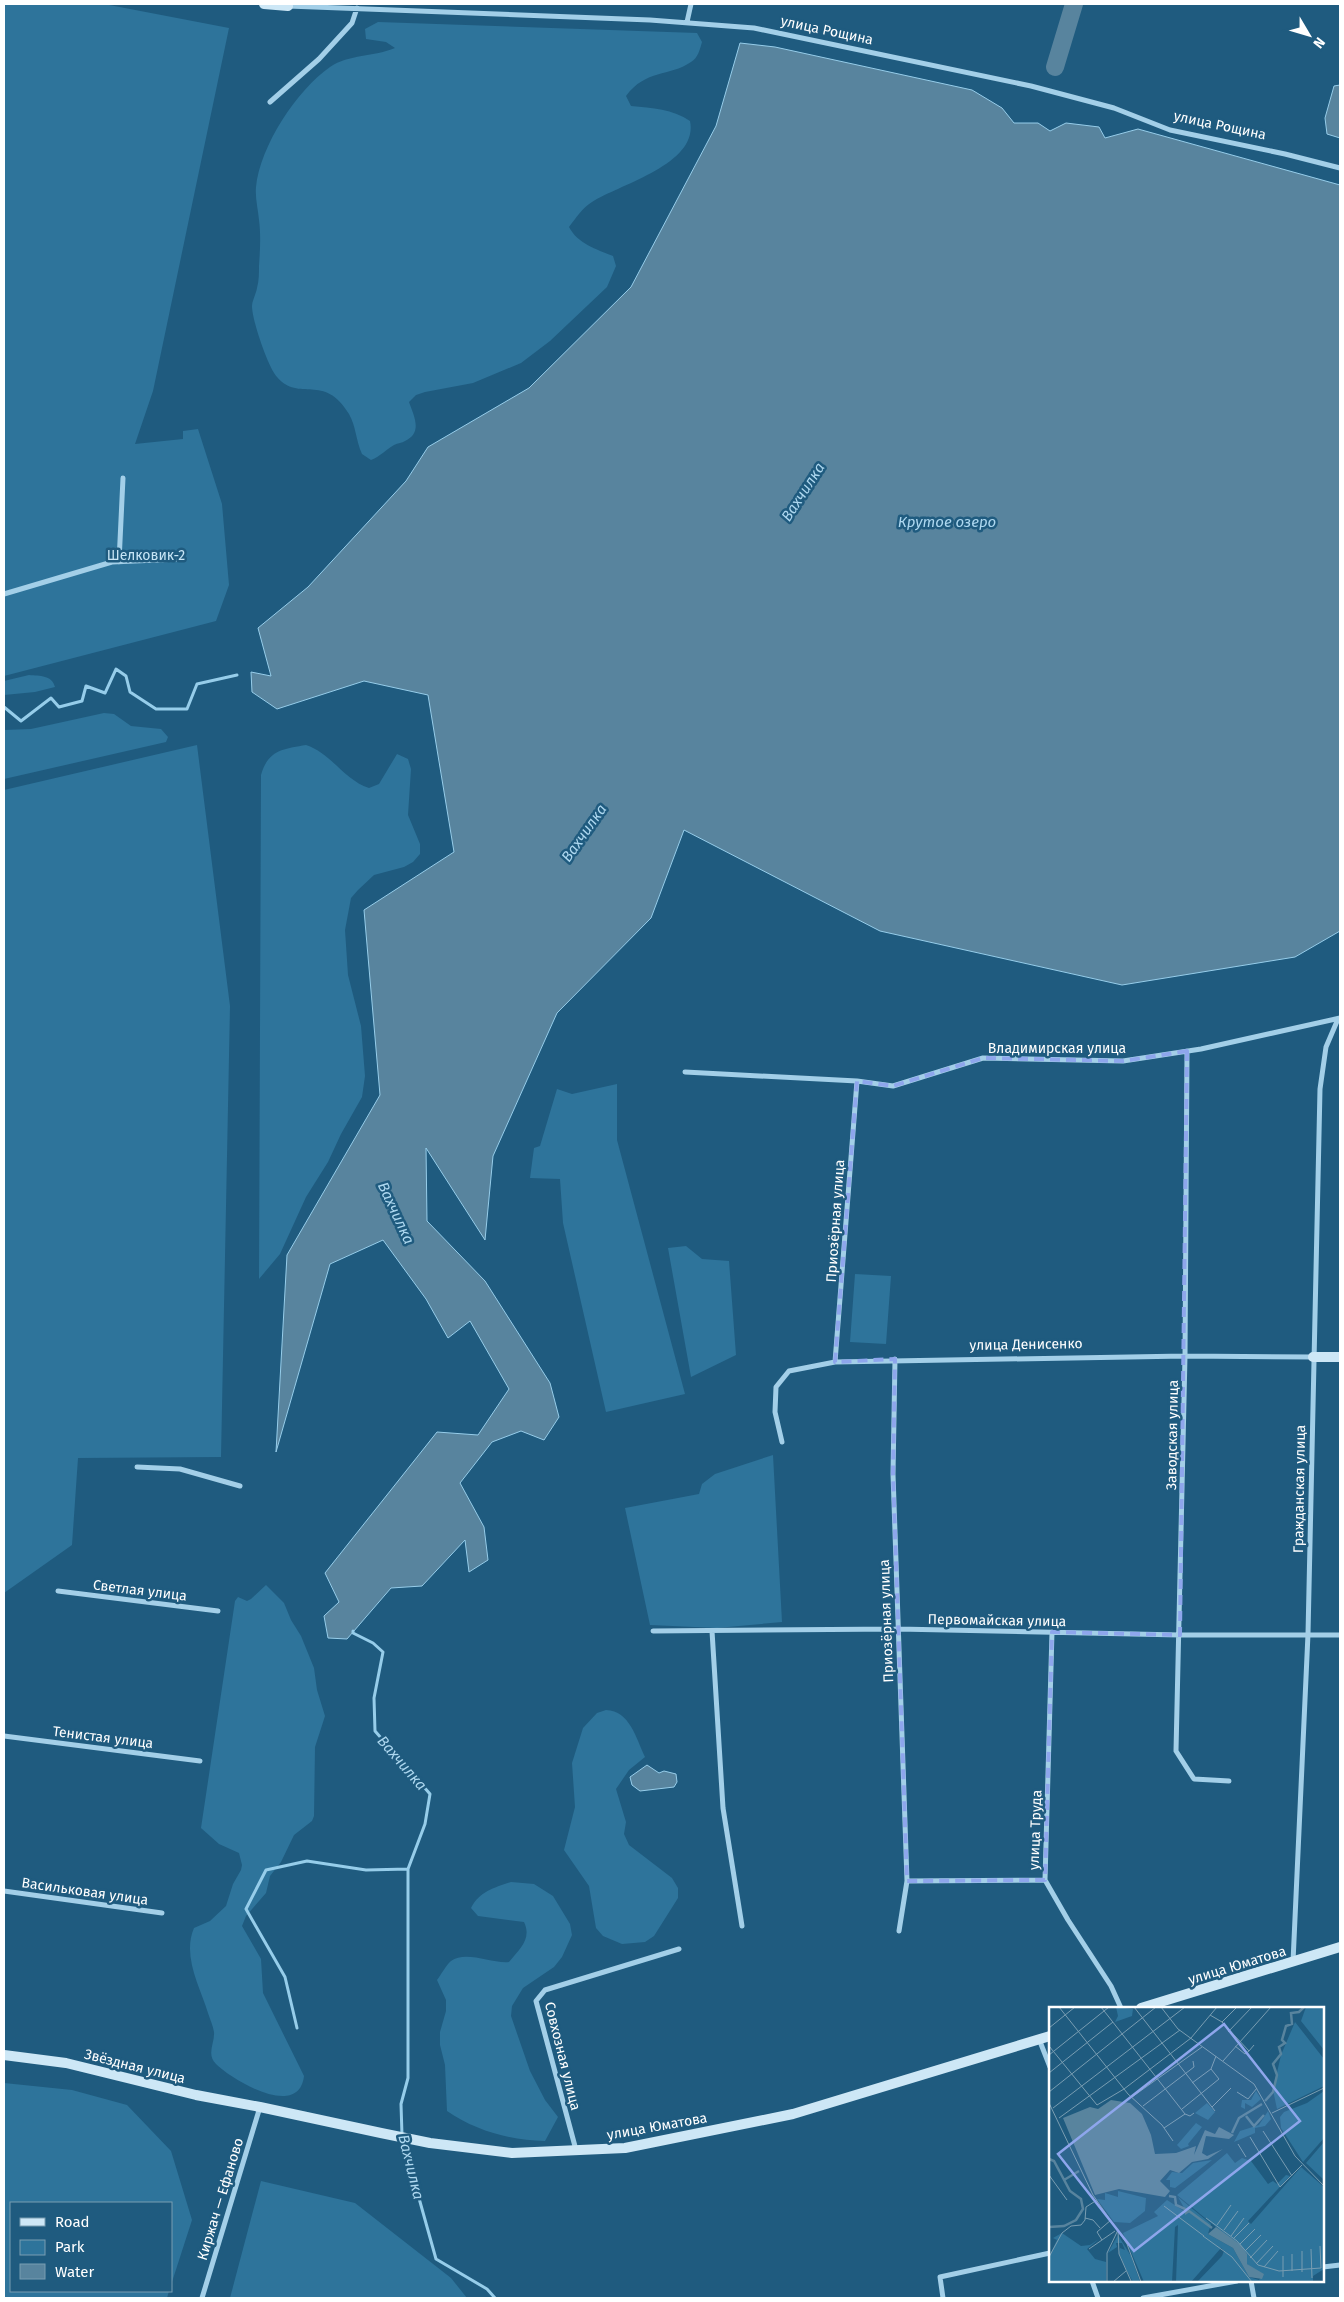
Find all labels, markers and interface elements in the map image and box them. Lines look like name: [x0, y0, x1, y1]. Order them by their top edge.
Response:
north arrow: [1284, 10, 1334, 60]
street label: улица Рощина: [779, 12, 875, 49]
text: N: [1309, 34, 1328, 52]
street label: улица Рощина: [1172, 107, 1268, 144]
water label: Вахчилка: [777, 459, 829, 525]
water label: Крутое озеро: [898, 513, 996, 531]
park label: Шелковик-2: [107, 547, 185, 564]
water label: Вахчилка: [558, 801, 610, 865]
street label: Владимирская улица: [988, 1040, 1126, 1057]
street label: Приозёрная улица: [823, 1159, 848, 1283]
water label: Вахчилка: [374, 1179, 418, 1247]
street label: улица Денисенко: [969, 1335, 1083, 1354]
street label: Заводская улица: [1163, 1380, 1182, 1490]
street label: Гражданская улица: [1290, 1425, 1309, 1553]
street label: Приозёрная улица: [876, 1559, 897, 1683]
street label: Светлая улица: [92, 1576, 188, 1605]
street label: Первомайская улица: [928, 1611, 1066, 1630]
street label: Тенистая улица: [52, 1723, 154, 1752]
water label: Вахчилка: [373, 1732, 431, 1794]
street label: улица Труда: [1026, 1790, 1045, 1870]
street label: Васильковая улица: [21, 1874, 149, 1909]
street label: улица Юматова: [1186, 1943, 1288, 1988]
street label: Совхозная улица: [541, 2000, 584, 2112]
inset map: [1049, 2007, 1324, 2282]
street label: Звёздная улица: [83, 2046, 187, 2087]
street label: улица Юматова: [606, 2109, 709, 2144]
water label: Вахчилка: [394, 2133, 428, 2201]
street label: Киржач — Ефаново: [194, 2136, 247, 2262]
legend: [10, 2202, 172, 2292]
text: Road: [55, 2213, 90, 2231]
text: Park: [55, 2238, 85, 2256]
text: Water: [55, 2263, 94, 2281]

